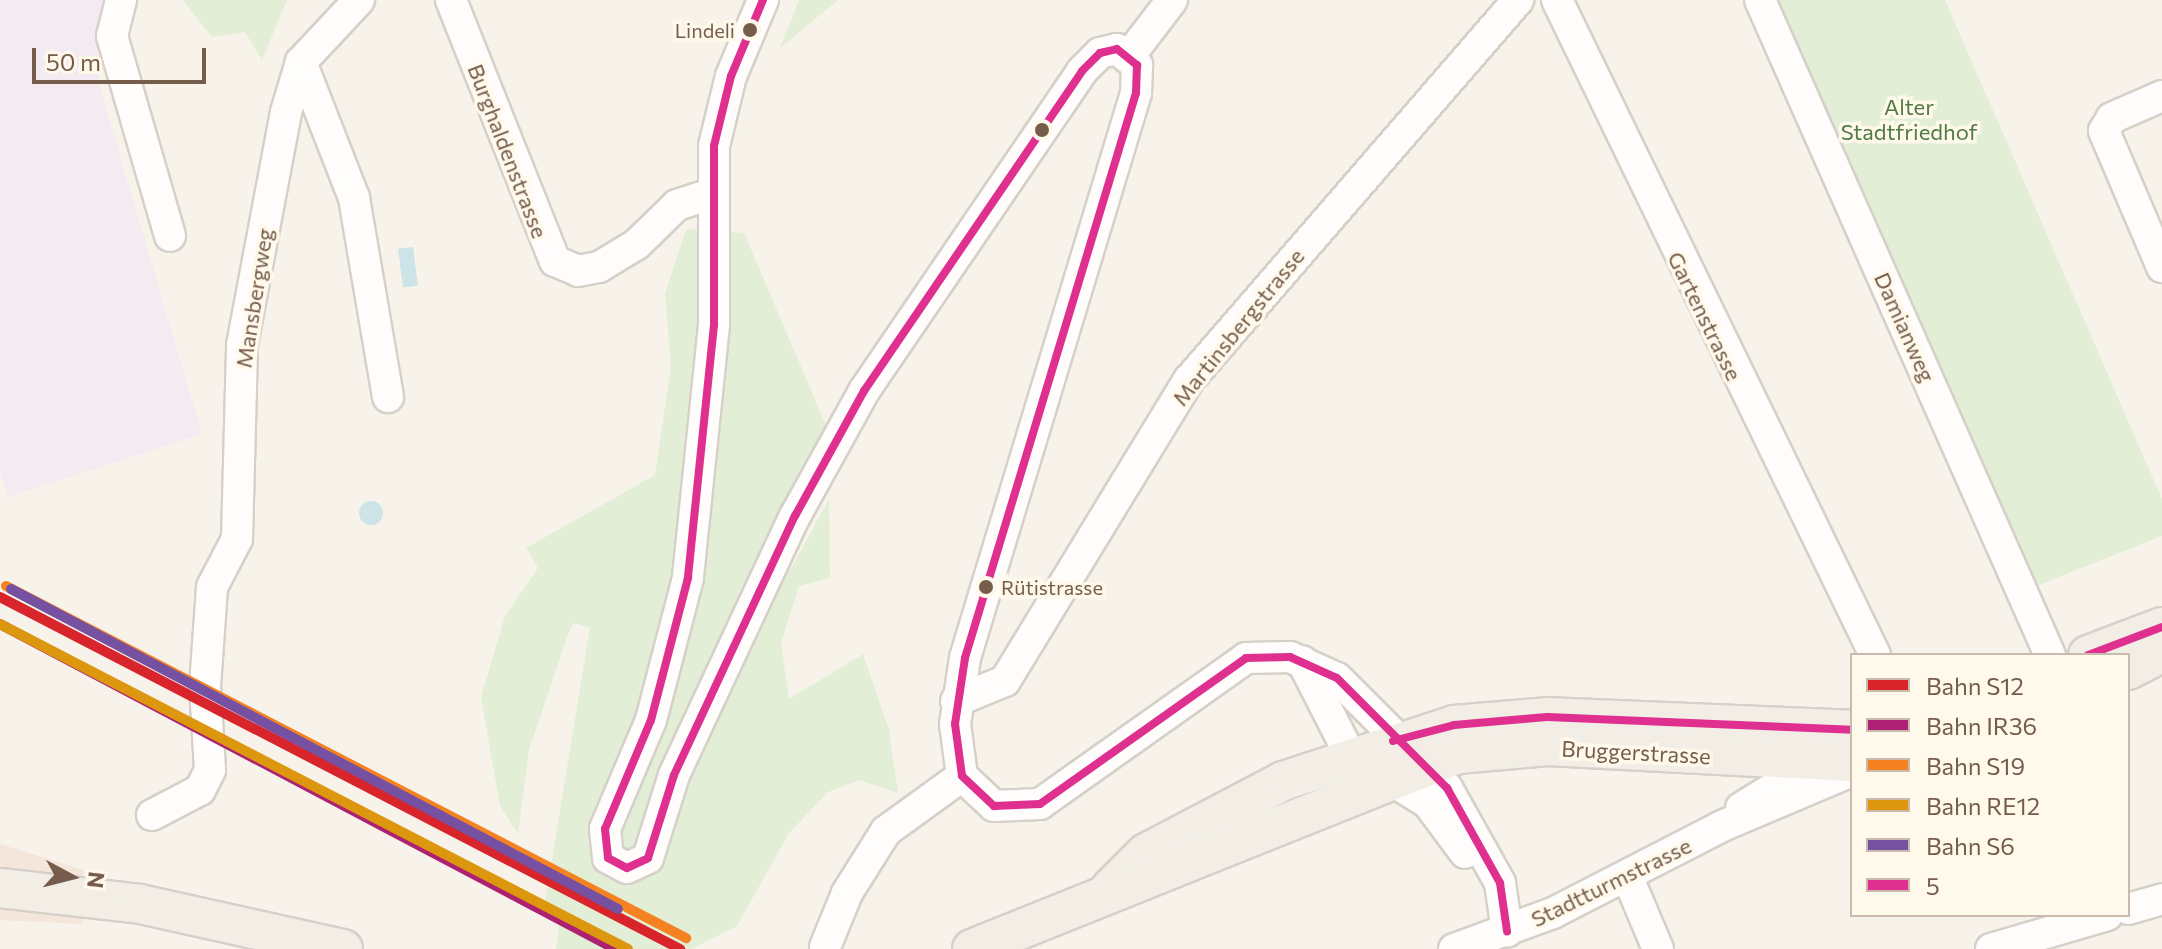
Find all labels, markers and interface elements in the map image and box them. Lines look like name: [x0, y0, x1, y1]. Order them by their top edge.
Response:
place label: Lindeli: [675, 18, 735, 42]
marker: Lindeli: [742, 22, 758, 38]
scale bar: [36, 32, 210, 82]
text: 50 m: [46, 47, 101, 76]
street label: Burghaldenstrasse: [463, 60, 553, 242]
park label: Alter Stadtfriedhof: [1841, 93, 1977, 144]
unlabelled marker: [1034, 122, 1050, 138]
street label: Mansbergweg: [230, 226, 278, 370]
street label: Martinsbergstrasse: [1167, 243, 1309, 411]
street label: Gartenstrasse: [1662, 247, 1748, 385]
street label: Damianweg: [1869, 268, 1941, 386]
place label: Rütistrasse: [1001, 575, 1103, 599]
marker: Rütistrasse: [978, 579, 994, 595]
legend: [1850, 653, 2130, 917]
text: Bahn S12: [1926, 671, 2024, 700]
text: Bahn IR36: [1926, 711, 2037, 740]
street label: Bruggerstrasse: [1561, 735, 1711, 769]
text: Bahn S19: [1926, 751, 2025, 780]
text: Bahn RE12: [1926, 791, 2040, 820]
text: Bahn S6: [1926, 831, 2015, 860]
street label: Stadtturmstrasse: [1527, 832, 1695, 932]
north arrow: [32, 837, 112, 917]
text: N: [82, 870, 111, 890]
text: 5: [1926, 871, 1940, 900]

